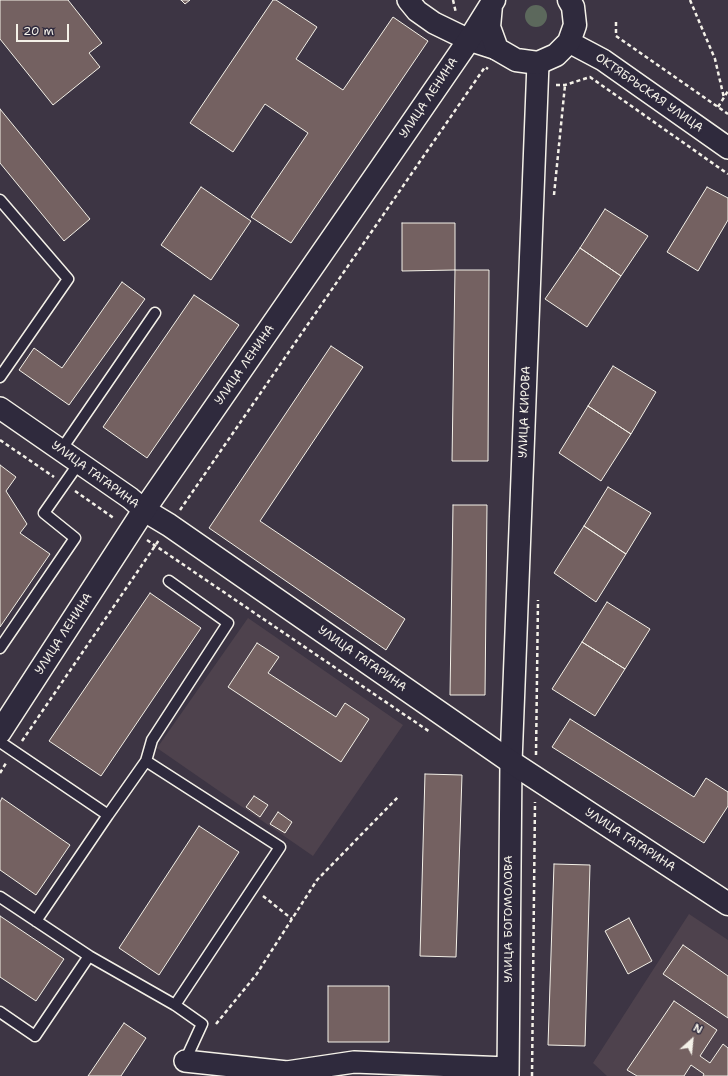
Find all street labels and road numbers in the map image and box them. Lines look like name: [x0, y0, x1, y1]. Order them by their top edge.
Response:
street label: ОКТЯБРЬСКАЯ УЛИЦА: [592, 50, 706, 136]
street label: УЛИЦА ЛЕНИНА: [397, 55, 461, 141]
street label: УЛИЦА ЛЕНИНА: [212, 322, 278, 408]
street label: УЛИЦА КИРОВА: [516, 366, 534, 458]
street label: УЛИЦА ГАГАРИНА: [48, 438, 142, 512]
street label: УЛИЦА ЛЕНИНА: [32, 591, 96, 677]
street label: УЛИЦА ГАГАРИНА: [315, 623, 409, 695]
street label: УЛИЦА ГАГАРИНА: [582, 805, 678, 875]
street label: УЛИЦА БОГОМОЛОВА: [502, 855, 516, 983]

